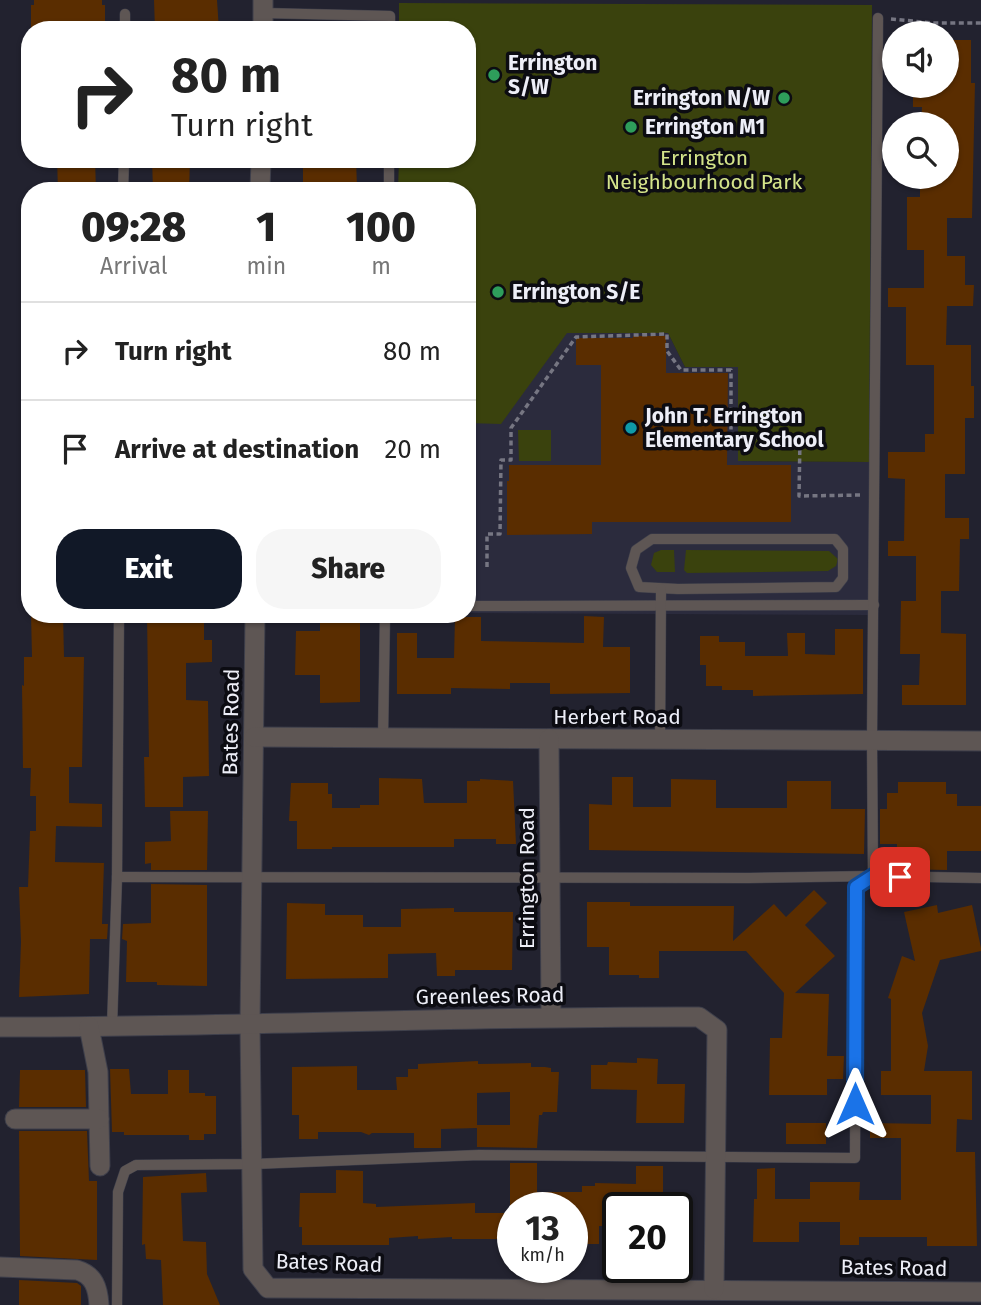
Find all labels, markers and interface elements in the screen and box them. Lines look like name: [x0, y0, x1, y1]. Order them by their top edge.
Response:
map controls: [882, 21, 959, 189]
button: sound: [882, 21, 959, 98]
text: 80 m: [171, 46, 281, 105]
icon: right: [56, 49, 147, 140]
place label: Errington S/W: [508, 50, 597, 100]
marker: Errington S/W: [486, 67, 502, 83]
place label: Errington N/W: [633, 85, 770, 111]
marker: Errington N/W: [776, 90, 792, 106]
text: Turn right: [171, 106, 313, 144]
button: search: [882, 112, 959, 189]
place label: Errington M1: [645, 114, 765, 140]
marker: Errington M1: [623, 119, 639, 135]
park label: Errington Neighbourhood Park: [606, 145, 802, 195]
text: 09:28: [81, 202, 186, 252]
text: 1: [256, 202, 276, 252]
text: 100: [346, 202, 416, 252]
text: Arrival: [100, 252, 167, 280]
text: min: [246, 252, 286, 280]
text: m: [371, 252, 391, 280]
place label: Errington S/E: [512, 279, 640, 305]
marker: Errington S/E: [490, 284, 506, 300]
icon: right: [56, 332, 94, 370]
text: Turn right: [115, 336, 232, 367]
text: 80 m: [383, 336, 441, 367]
place label: John T. Errington Elementary School: [644, 403, 824, 453]
marker: John T. Errington Elementary School: [623, 420, 639, 436]
icon: arrive: [56, 430, 94, 468]
text: Arrive at destination: [115, 434, 359, 465]
text: 20 m: [384, 434, 441, 465]
button: Exit: [56, 529, 242, 609]
button: Share: [256, 529, 441, 609]
street label: Bates Road: [217, 668, 245, 776]
street label: Herbert Road: [553, 704, 681, 730]
street label: Errington Road: [514, 807, 540, 949]
pin: [870, 847, 930, 907]
icon: arrive: [881, 858, 919, 896]
street label: Greenlees Road: [415, 982, 565, 1010]
position arrow: [818, 1067, 892, 1141]
speed limit sign: 20: [602, 1192, 693, 1283]
text: 13: [525, 1207, 560, 1249]
text: km/h: [520, 1244, 565, 1266]
street label: Bates Road: [275, 1248, 383, 1278]
street label: Bates Road: [840, 1254, 948, 1282]

